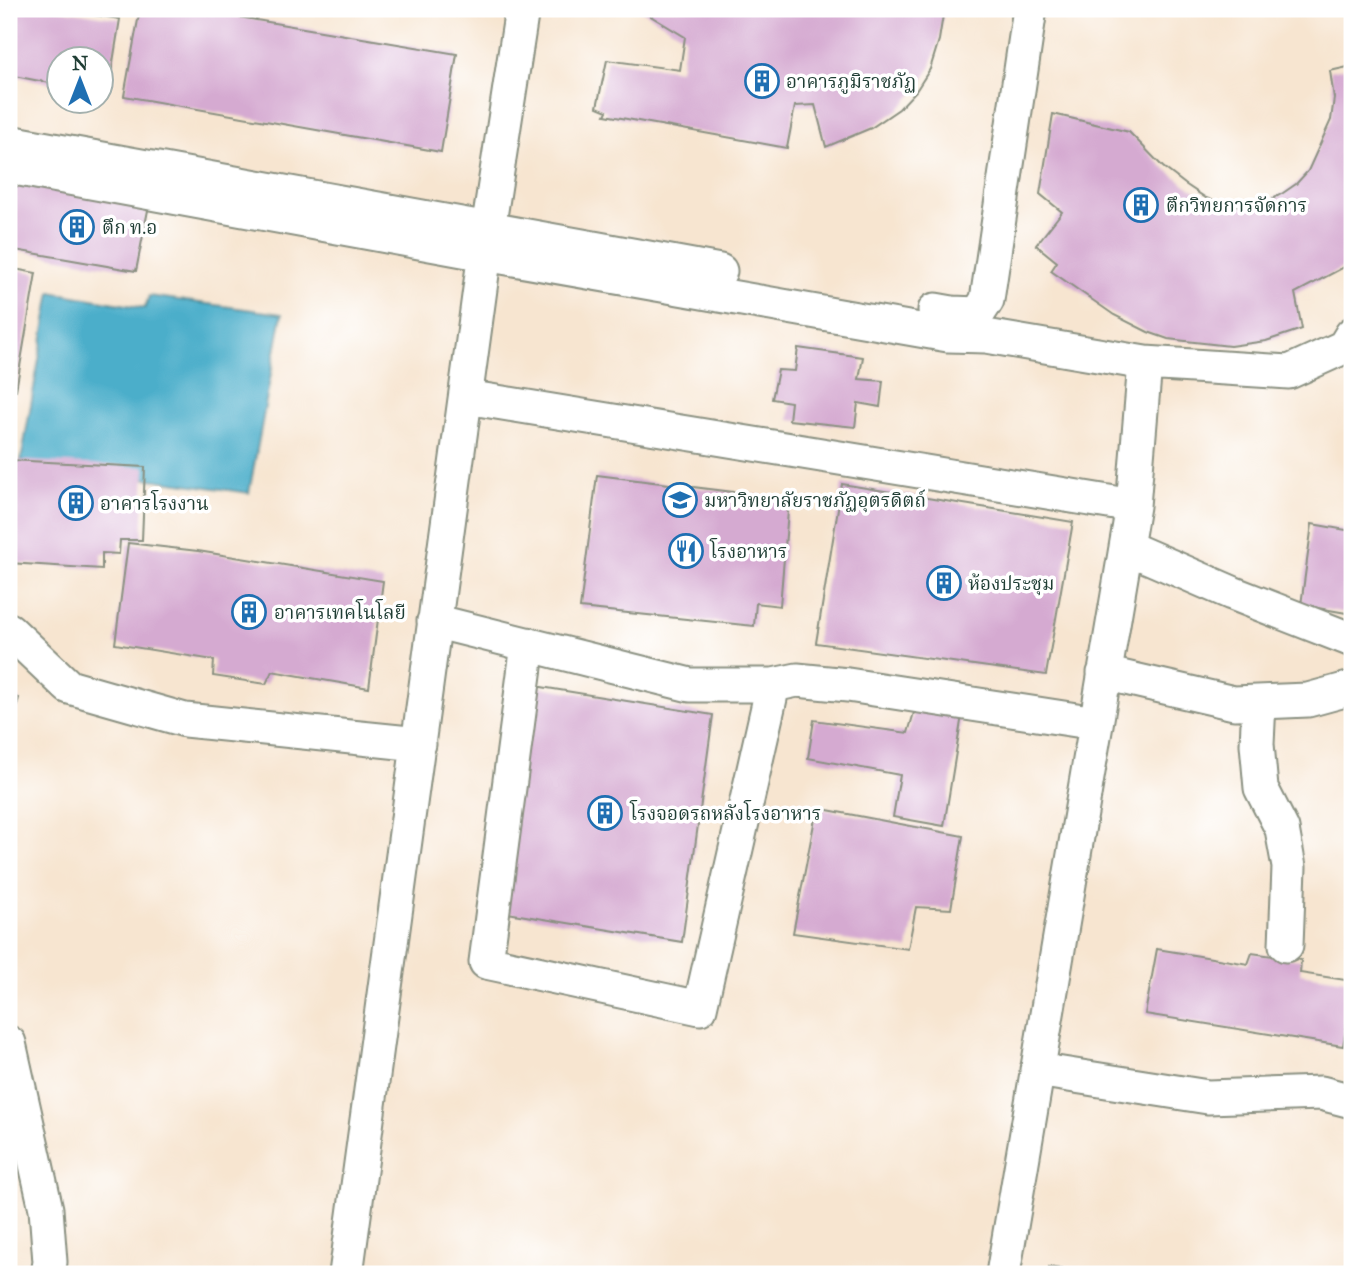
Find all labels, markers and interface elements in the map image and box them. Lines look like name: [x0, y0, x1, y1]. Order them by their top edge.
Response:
north arrow: [46, 46, 116, 116]
text: N: [72, 52, 88, 75]
building icon: อาคารภูมิราชภัฏ: [743, 62, 781, 100]
place label: อาคารภูมิราชภัฏ: [786, 70, 916, 94]
building icon: ตึกวิทยการจัดการ: [1122, 186, 1160, 224]
place label: ตึกวิทยการจัดการ: [1166, 194, 1307, 217]
building icon: ตึก ท.อ: [58, 208, 96, 246]
place label: ตึก ท.อ: [102, 216, 157, 239]
school or university icon: มหาวิทยาลัยราชภัฏอุตรดิตถ์: [661, 481, 699, 519]
building icon: อาคารโรงงาน: [57, 484, 95, 522]
place label: อาคารโรงงาน: [100, 489, 209, 515]
place label: มหาวิทยาลัยราชภัฏอุตรดิตถ์: [704, 489, 926, 513]
restaurant icon: โรงอาหาร: [667, 532, 705, 570]
place label: โรงอาหาร: [709, 537, 787, 563]
building icon: ห้องประชุม: [925, 564, 963, 602]
place label: ห้องประชุม: [968, 572, 1055, 596]
building icon: อาคารเทคโนโลยี: [230, 593, 268, 631]
place label: อาคารเทคโนโลยี: [274, 598, 406, 624]
building icon: โรงจอดรถหลังโรงอาหาร: [586, 794, 624, 832]
place label: โรงจอดรถหลังโรงอาหาร: [629, 799, 821, 825]

